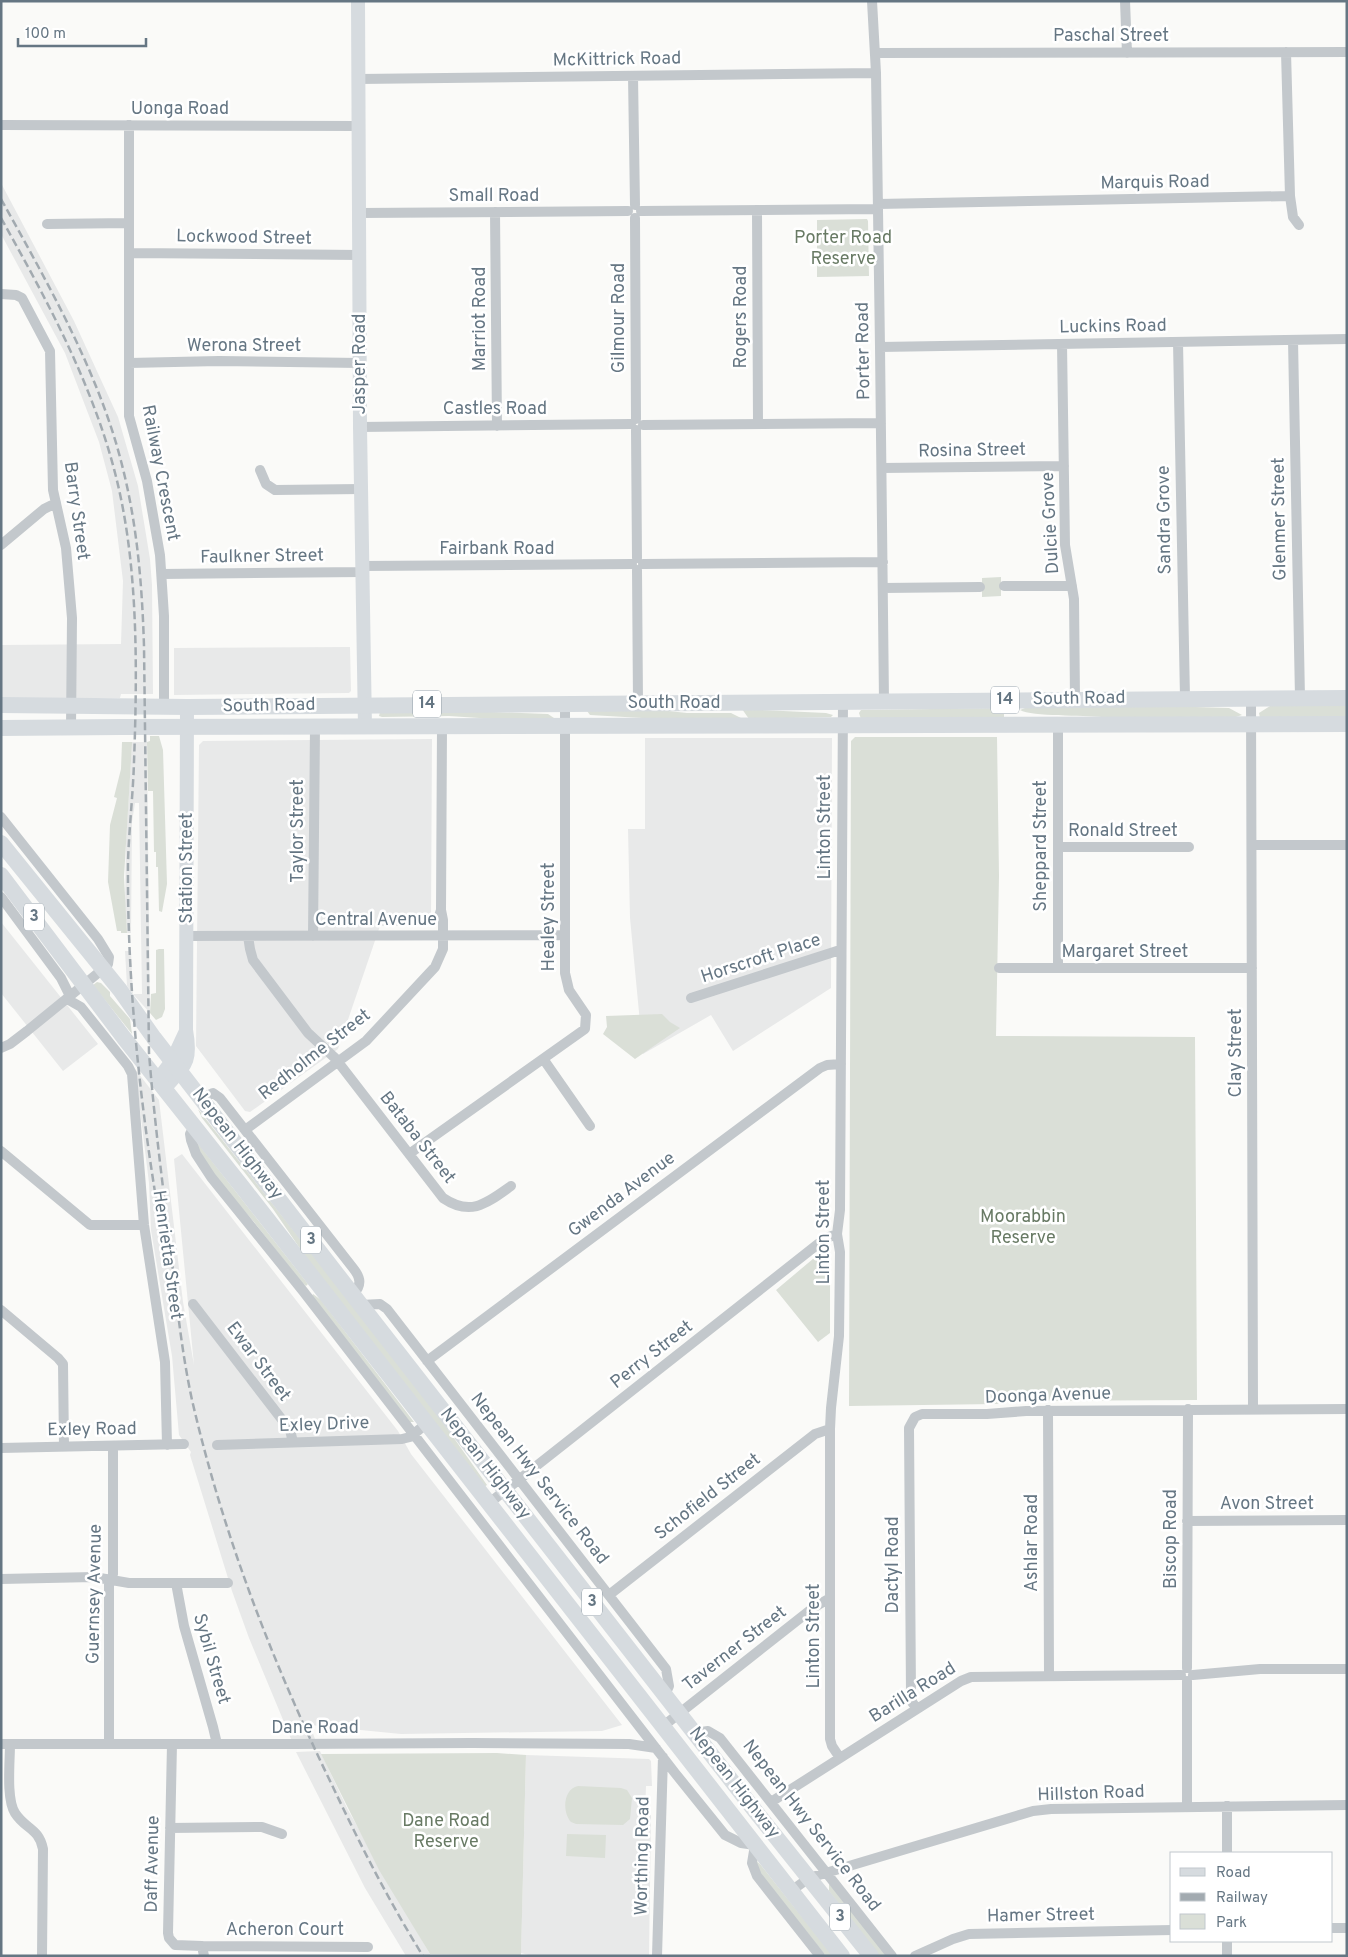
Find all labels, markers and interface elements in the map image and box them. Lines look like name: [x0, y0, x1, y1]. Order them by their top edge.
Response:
scale bar: [18, 15, 145, 47]
text: 100 m: [25, 25, 66, 44]
street label: Paschal Street: [1053, 25, 1169, 48]
street label: McKittrick Road: [553, 47, 681, 73]
street label: Uonga Road: [131, 98, 229, 121]
street label: Marquis Road: [1100, 171, 1210, 195]
street label: Small Road: [449, 185, 539, 208]
street label: Lockwood Street: [176, 225, 312, 251]
park label: Porter Road Reserve: [794, 227, 892, 271]
street label: Gilmour Road: [608, 263, 631, 373]
street label: Rogers Road: [730, 266, 753, 368]
street label: Marriot Road: [469, 267, 492, 371]
street label: Porter Road: [852, 302, 876, 400]
street label: Jasper Road: [349, 314, 372, 414]
street label: Luckins Road: [1059, 315, 1167, 339]
street label: Werona Street: [187, 335, 301, 358]
street label: Castles Road: [443, 398, 547, 421]
street label: Railway Crescent: [136, 403, 184, 543]
street label: Rosina Street: [918, 439, 1026, 463]
street label: Glenmer Street: [1267, 457, 1293, 581]
street label: Barry Street: [58, 460, 94, 562]
street label: Sandra Grove: [1153, 465, 1177, 575]
street label: Dulcie Grove: [1037, 471, 1065, 575]
street label: Fairbank Road: [439, 538, 555, 561]
street label: Faulkner Street: [200, 544, 324, 570]
road number: 14: [991, 686, 1019, 714]
street label: South Road: [1032, 687, 1126, 711]
road number: 14: [413, 691, 441, 718]
street label: South Road: [627, 692, 721, 715]
street label: South Road: [222, 694, 316, 718]
street label: Linton Street: [814, 775, 837, 880]
street label: Taylor Street: [287, 779, 310, 883]
street label: Sheppard Street: [1030, 780, 1053, 912]
street label: Station Street: [176, 812, 199, 924]
street label: Ronald Street: [1068, 820, 1178, 843]
street label: Healey Street: [538, 862, 561, 972]
road number: 3: [24, 904, 44, 930]
street label: Central Avenue: [315, 909, 437, 932]
street label: Horscroft Place: [698, 929, 824, 989]
street label: Margaret Street: [1062, 941, 1188, 964]
street label: Redholme Street: [254, 1004, 376, 1106]
street label: Clay Street: [1225, 1008, 1248, 1098]
street label: Nepean Highway: [186, 1083, 288, 1205]
street label: Bataba Street: [374, 1087, 460, 1189]
street label: Gwenda Avenue: [564, 1147, 680, 1243]
street label: Linton Street: [813, 1180, 836, 1285]
street label: Henrietta Street: [147, 1189, 187, 1321]
park label: Moorabbin Reserve: [980, 1206, 1066, 1250]
road number: 3: [301, 1226, 321, 1254]
street label: Perry Street: [606, 1316, 698, 1394]
street label: Ewar Street: [221, 1318, 295, 1406]
street label: Doonga Avenue: [985, 1382, 1111, 1410]
street label: Nepean Hwy Service Road: [465, 1388, 613, 1570]
street label: Nepean Highway: [434, 1403, 536, 1525]
street label: Exley Drive: [278, 1412, 370, 1438]
street label: Exley Road: [47, 1418, 137, 1442]
street label: Schofield Street: [650, 1448, 766, 1546]
street label: Biscop Road: [1160, 1489, 1183, 1589]
street label: Avon Street: [1220, 1493, 1314, 1516]
street label: Ashlar Road: [1021, 1494, 1044, 1592]
street label: Dactyl Road: [882, 1516, 905, 1614]
street label: Guernsey Avenue: [82, 1524, 108, 1664]
street label: Linton Street: [803, 1584, 826, 1689]
road number: 3: [582, 1588, 602, 1615]
street label: Taverner Street: [678, 1601, 792, 1697]
street label: Sybil Street: [187, 1611, 235, 1707]
street label: Barilla Road: [865, 1657, 961, 1729]
street label: Dane Road: [271, 1717, 359, 1740]
street label: Nepean Highway: [683, 1722, 785, 1844]
street label: Nepean Hwy Service Road: [737, 1735, 885, 1917]
street label: Hillston Road: [1037, 1781, 1145, 1807]
street label: Worthing Road: [630, 1796, 656, 1916]
park label: Dane Road Reserve: [402, 1810, 490, 1854]
street label: Daff Avenue: [141, 1815, 165, 1913]
legend: [1170, 1852, 1333, 1942]
text: Road: [1216, 1864, 1251, 1883]
text: Railway: [1216, 1889, 1268, 1908]
road number: 3: [830, 1904, 850, 1930]
street label: Hamer Street: [987, 1904, 1095, 1928]
text: Park: [1216, 1914, 1247, 1933]
street label: Acheron Court: [226, 1919, 344, 1942]

